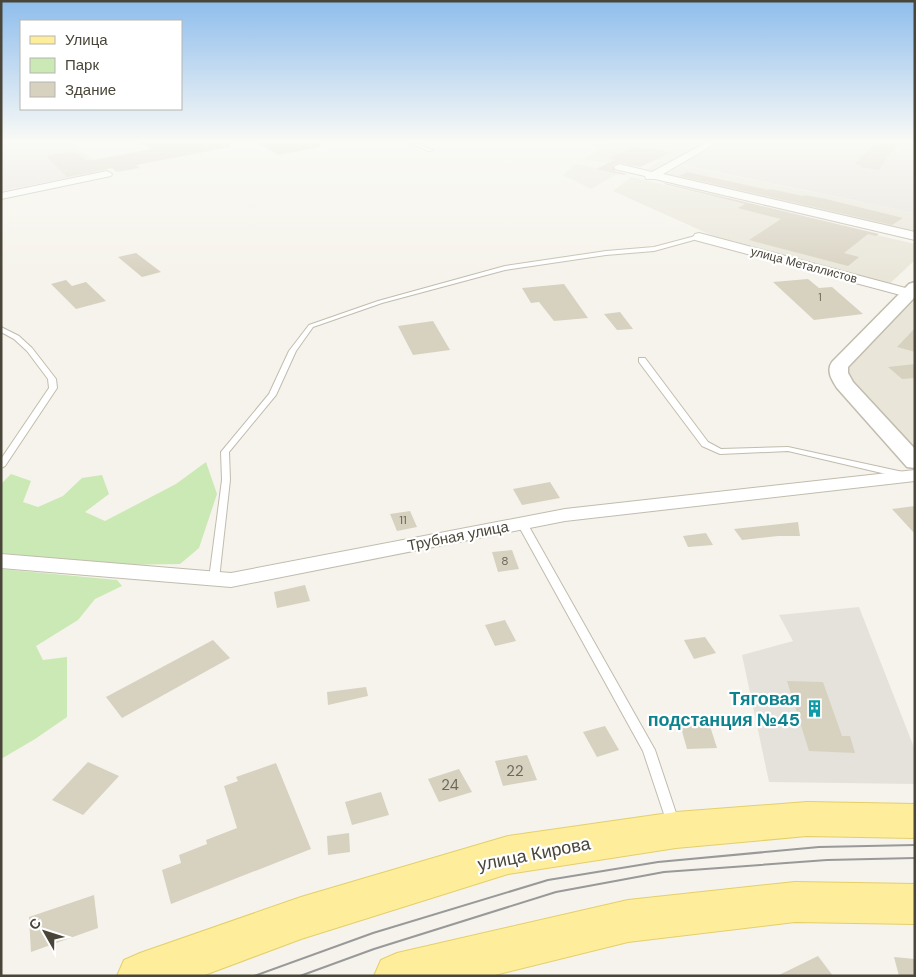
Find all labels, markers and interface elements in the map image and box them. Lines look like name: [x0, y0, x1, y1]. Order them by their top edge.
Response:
legend: [20, 20, 182, 110]
text: Улица: [65, 30, 108, 50]
text: Парк: [65, 55, 99, 75]
text: Здание: [65, 80, 116, 100]
street label: улица Металлистов: [749, 243, 859, 287]
house number: 1: [818, 290, 822, 304]
house number: 11: [399, 512, 407, 528]
street label: Трубная улица: [406, 516, 511, 556]
house number: 8: [501, 553, 509, 569]
place label: Тяговая подстанция №45: [648, 687, 800, 732]
building icon: Тяговая подстанция №45: [804, 699, 824, 719]
house number: 22: [506, 761, 524, 781]
house number: 24: [441, 775, 459, 795]
street label: улица Кирова: [476, 831, 593, 877]
north arrow: [20, 907, 70, 957]
text: С: [25, 914, 45, 933]

